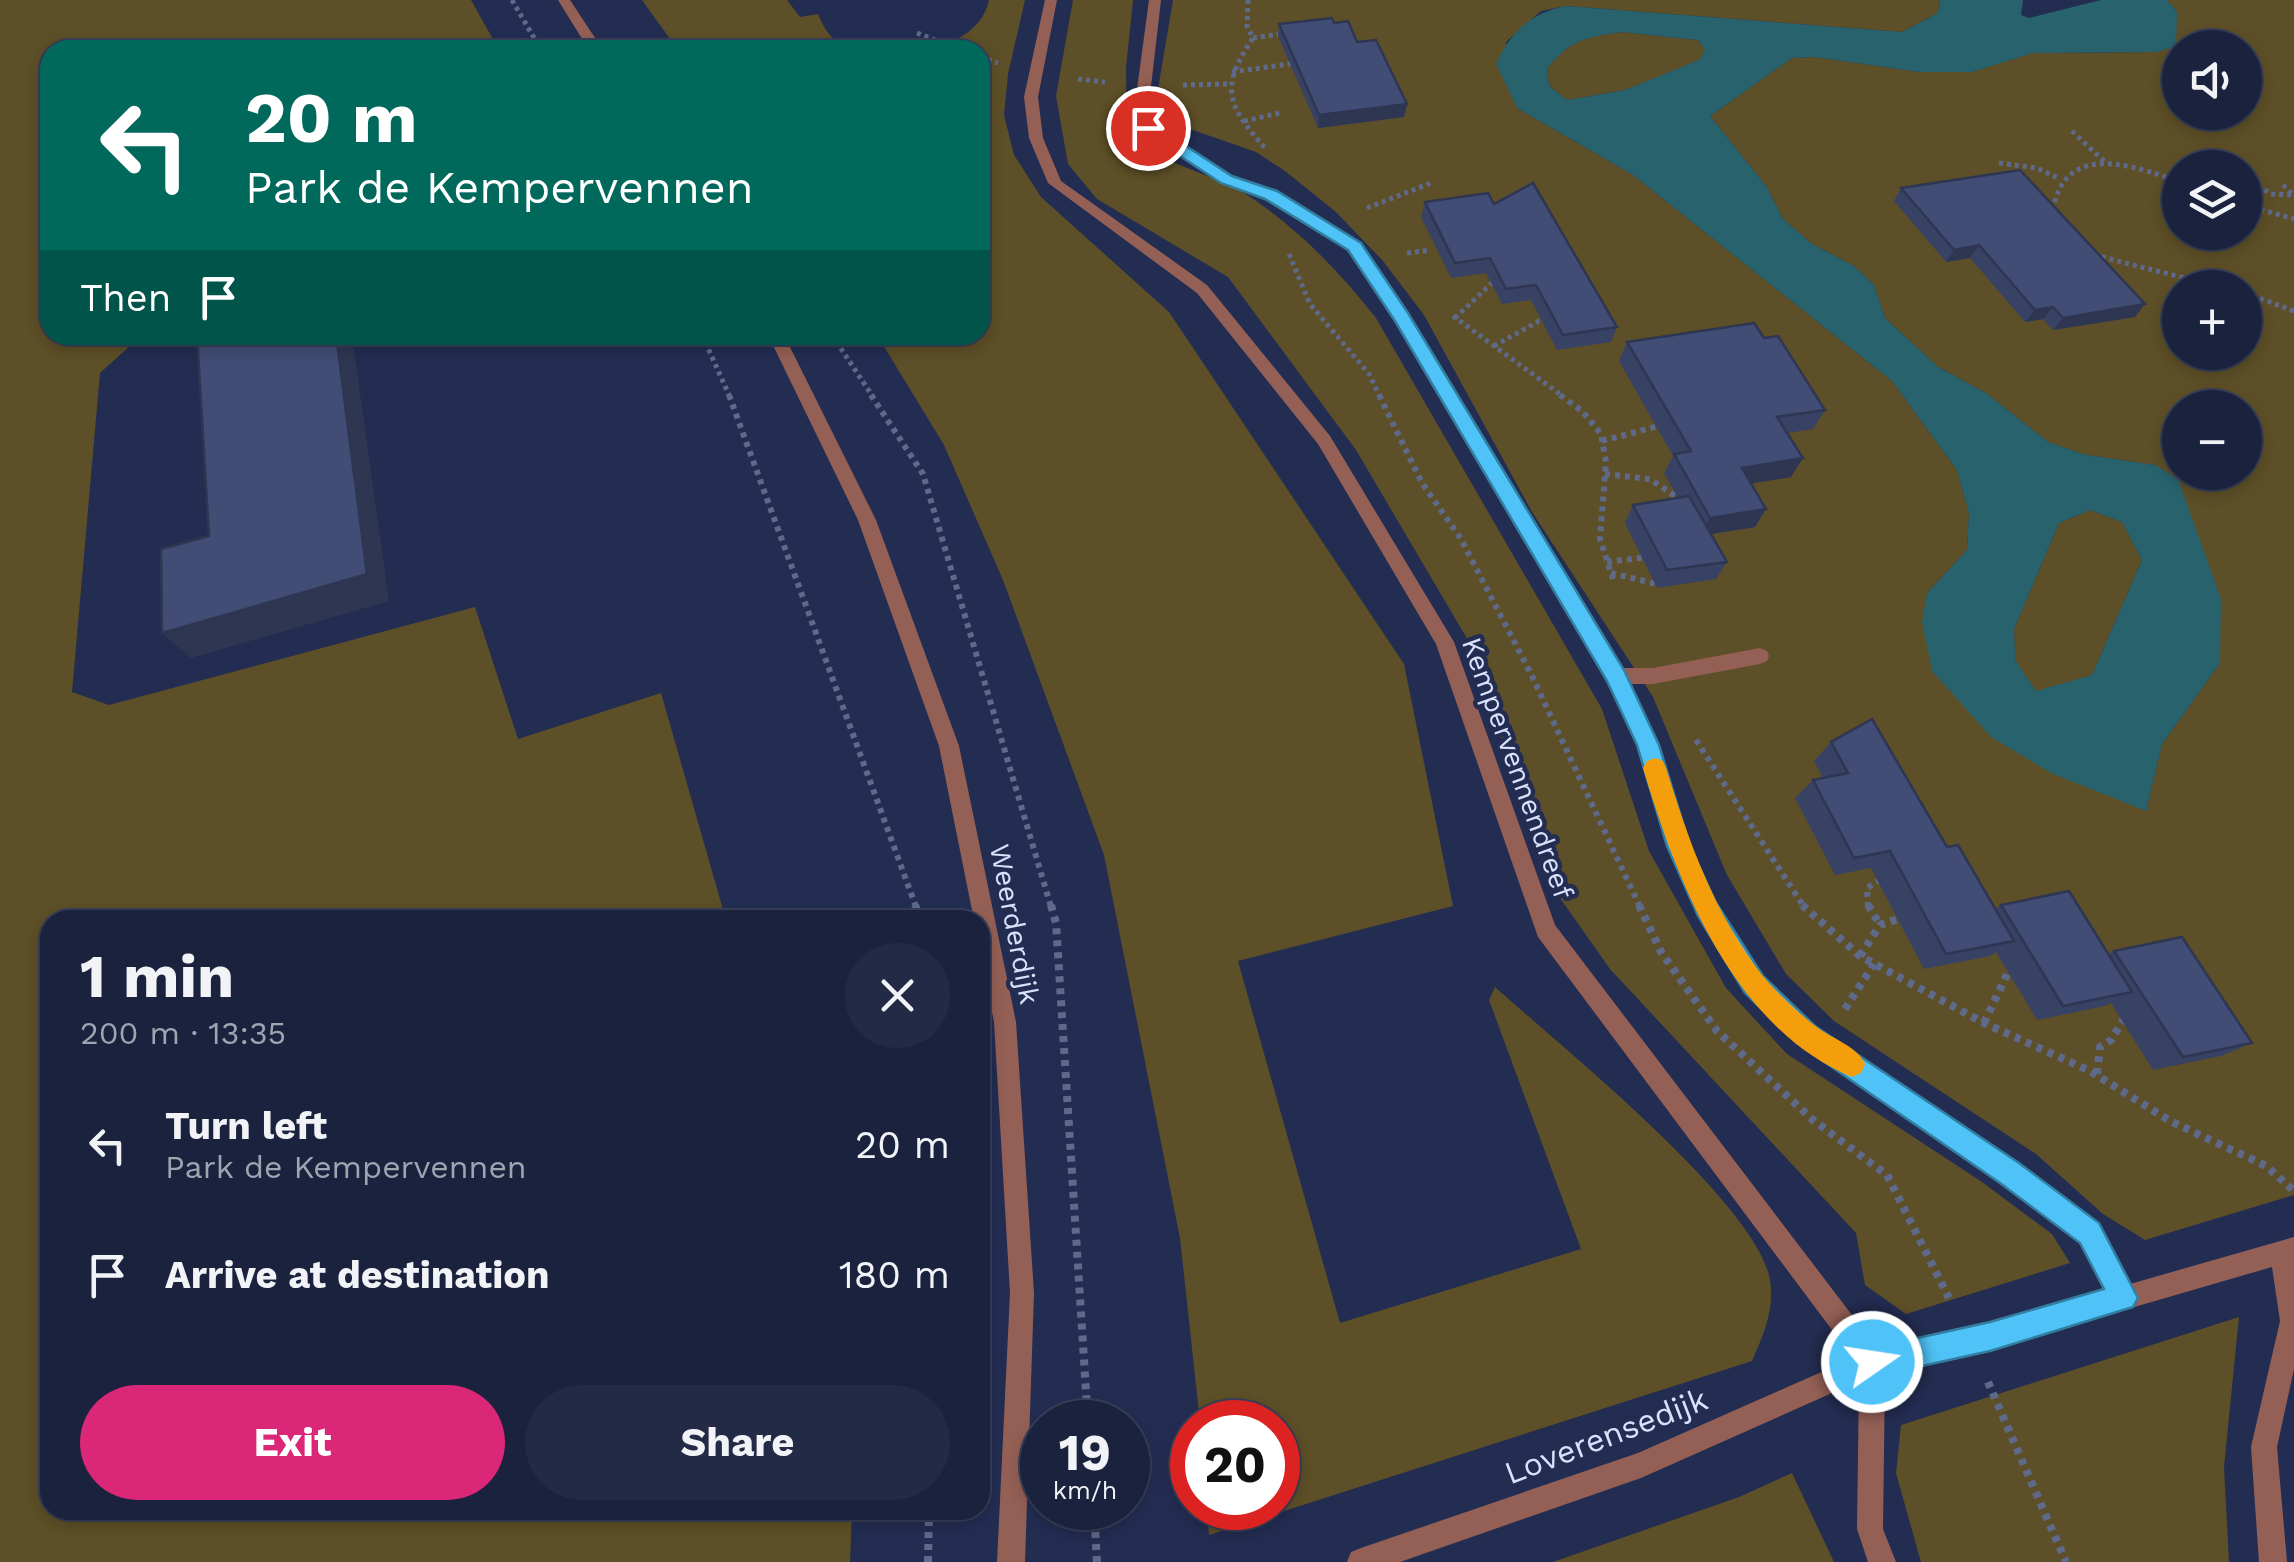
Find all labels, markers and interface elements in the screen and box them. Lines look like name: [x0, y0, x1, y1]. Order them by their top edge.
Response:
map controls: [2162, 30, 2262, 490]
button: sound: [2162, 30, 2262, 130]
text: 20 m: [245, 77, 418, 159]
icon: left: [80, 80, 210, 210]
pin: [1106, 86, 1191, 171]
icon: arrive: [1121, 101, 1176, 156]
button: layers: [2162, 150, 2262, 250]
text: Park de Kempervennen: [245, 161, 754, 214]
icon: arrive: [191, 270, 246, 325]
button: +: [2162, 270, 2262, 370]
text: Then: [80, 276, 171, 320]
button: −: [2162, 390, 2262, 490]
street label: Kempervennendreef: [1455, 633, 1580, 903]
street label: Weerderdijk: [983, 841, 1046, 1007]
text: 1 min: [80, 941, 234, 1012]
button: close: [845, 943, 950, 1048]
text: 200 m · 13:35: [80, 1014, 286, 1052]
text: Turn left: [165, 1104, 327, 1148]
icon: left: [80, 1118, 135, 1173]
text: 20 m: [855, 1123, 950, 1167]
text: Park de Kempervennen: [165, 1148, 527, 1186]
icon: arrive: [80, 1248, 135, 1303]
text: Arrive at destination: [165, 1253, 550, 1297]
text: 180 m: [839, 1253, 950, 1297]
position arrow: [1820, 1310, 1924, 1414]
street label: Loverensedijk: [1499, 1380, 1713, 1492]
button: Exit: [80, 1385, 505, 1500]
button: Share: [525, 1385, 950, 1500]
speed limit sign: 20: [1170, 1400, 1300, 1530]
text: 19: [1059, 1423, 1111, 1482]
text: km/h: [1053, 1476, 1117, 1505]

